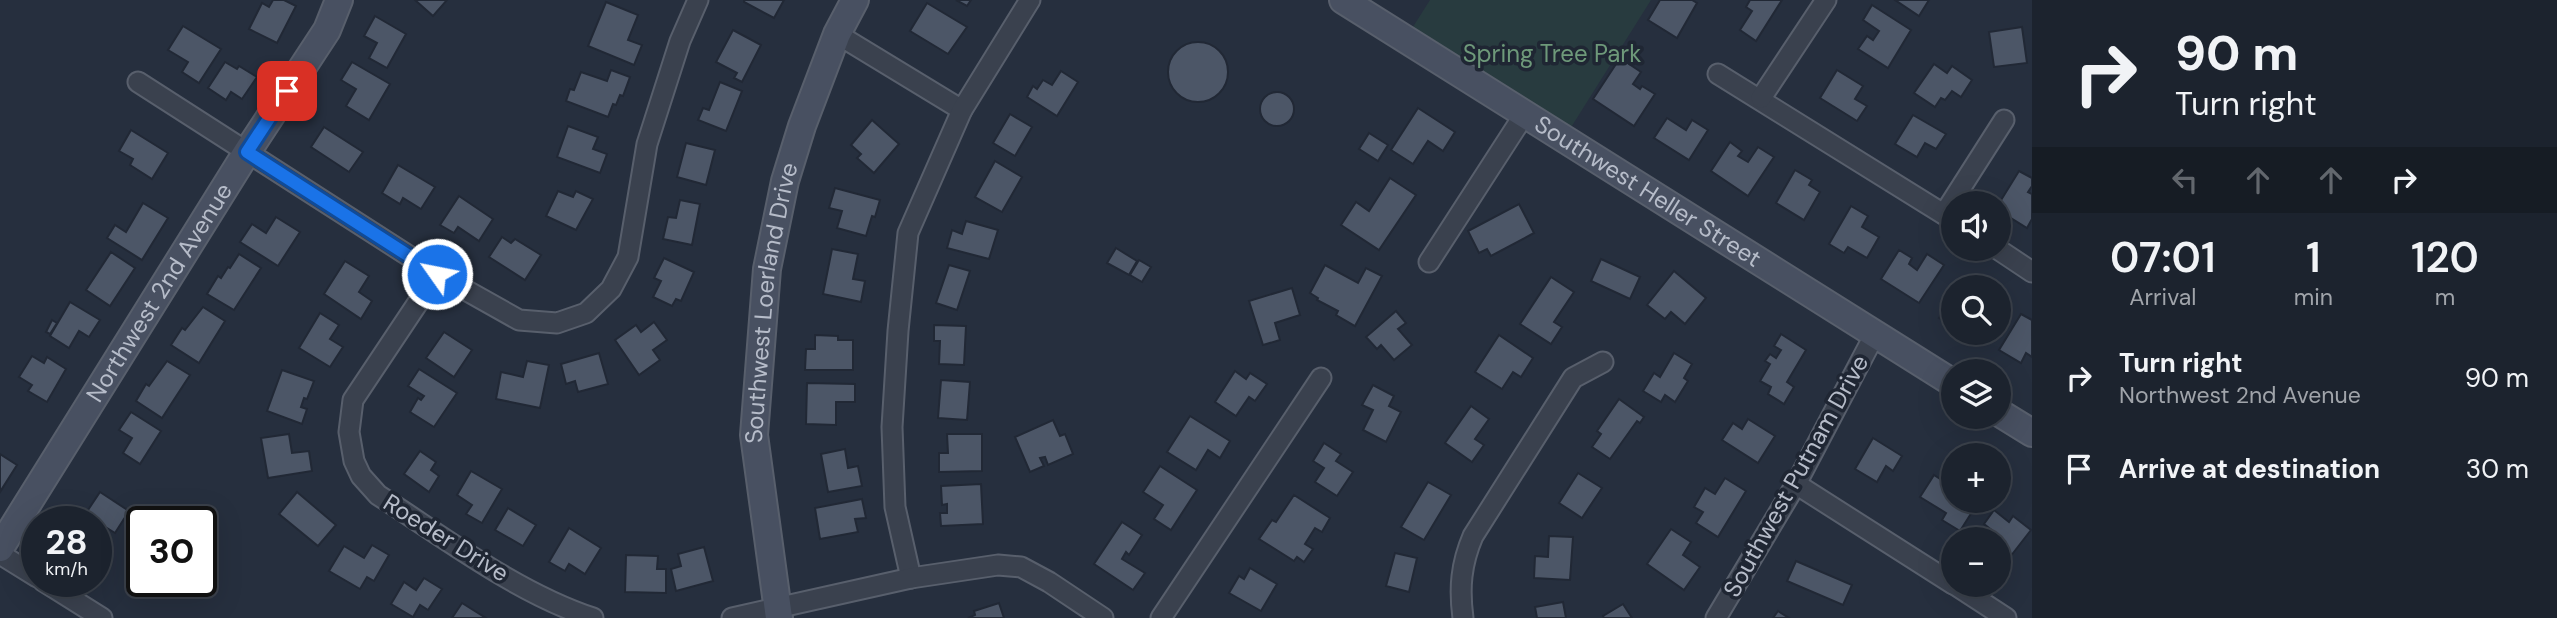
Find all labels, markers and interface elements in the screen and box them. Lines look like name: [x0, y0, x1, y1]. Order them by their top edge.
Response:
text: 90 m: [2175, 21, 2298, 85]
icon: right: [2060, 28, 2151, 119]
park label: Spring Tree Park: [1463, 38, 1641, 69]
pin: [257, 61, 317, 121]
icon: arrive: [268, 72, 306, 110]
text: Turn right: [2175, 83, 2317, 125]
street label: Southwest Heller Street: [1529, 108, 1767, 274]
street label: Southwest Loerland Drive: [737, 158, 805, 446]
icon: left: [2166, 161, 2204, 199]
icon: ahead: [2239, 161, 2277, 199]
icon: ahead: [2312, 161, 2350, 199]
icon: right: [2385, 161, 2423, 199]
street label: Northwest 2nd Avenue: [79, 177, 239, 408]
map controls: [1941, 191, 2011, 597]
button: sound: [1941, 191, 2011, 261]
text: 07:01: [2110, 230, 2216, 285]
text: 1: [2306, 230, 2321, 285]
text: 120: [2411, 230, 2479, 285]
position arrow: [400, 237, 474, 311]
button: search: [1941, 275, 2011, 345]
text: Arrival: [2129, 282, 2196, 312]
text: min: [2294, 282, 2333, 312]
text: m: [2435, 282, 2455, 312]
text: Turn right: [2119, 346, 2243, 380]
street label: Southwest Putnam Drive: [1716, 349, 1875, 602]
button: layers: [1941, 359, 2011, 429]
icon: right: [2060, 359, 2098, 397]
text: 90 m: [2465, 361, 2529, 395]
text: Northwest 2nd Avenue: [2119, 380, 2361, 410]
button: +: [1941, 443, 2011, 513]
icon: arrive: [2060, 450, 2098, 488]
text: Arrive at destination: [2119, 452, 2380, 486]
text: 30 m: [2466, 452, 2529, 486]
street label: Roeder Drive: [378, 487, 515, 588]
speed limit sign: 30: [126, 506, 217, 597]
text: 28: [45, 519, 88, 565]
button: −: [1941, 527, 2011, 597]
text: km/h: [45, 557, 88, 581]

